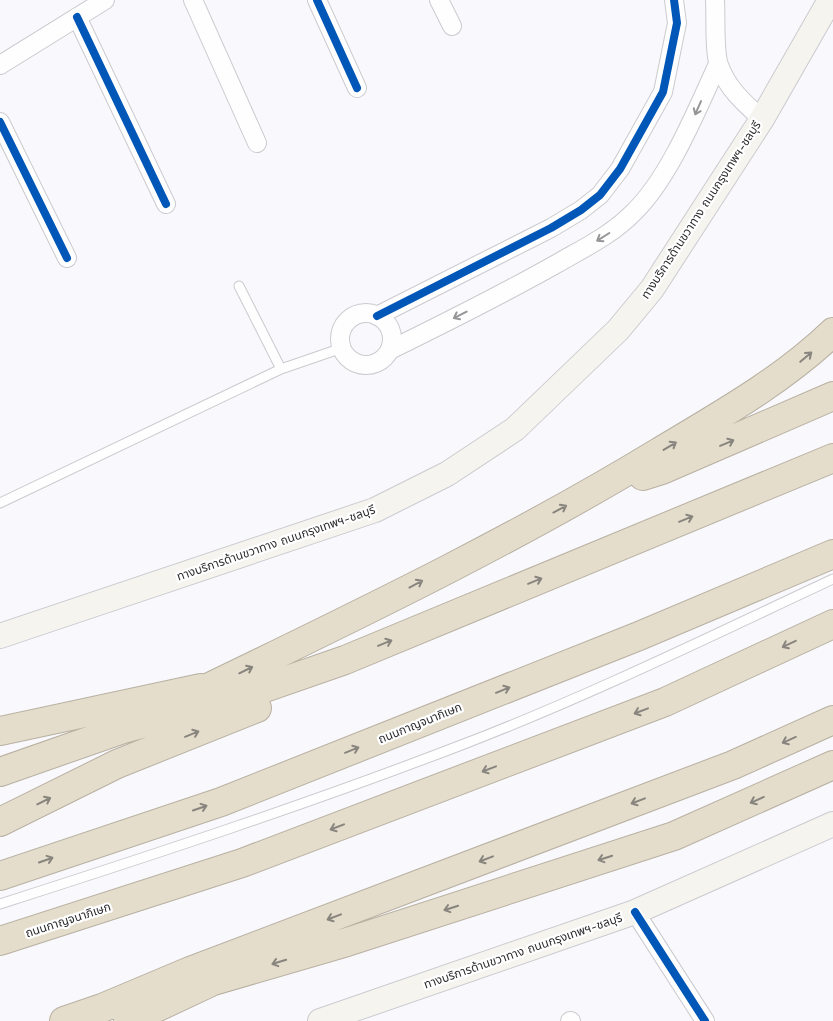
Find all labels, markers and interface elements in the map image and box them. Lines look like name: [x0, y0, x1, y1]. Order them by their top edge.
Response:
one-way arrow: [692, 100, 702, 115]
street label: ทางบริการด้านขวาทาง ถนนกรุงเทพฯ-ชลบุรี: [638, 118, 764, 301]
one-way arrow: [596, 232, 610, 242]
one-way arrow: [453, 310, 468, 320]
one-way arrow: [800, 351, 813, 363]
one-way arrow: [719, 438, 734, 447]
one-way arrow: [663, 440, 677, 450]
street label: ทางบริการด้านขวาทาง ถนนกรุงเทพฯ-ชลบุรี: [175, 502, 377, 584]
one-way arrow: [553, 504, 568, 514]
one-way arrow: [678, 514, 693, 523]
one-way arrow: [528, 576, 543, 585]
one-way arrow: [408, 579, 423, 588]
one-way arrow: [377, 638, 392, 648]
one-way arrow: [782, 640, 797, 650]
one-way arrow: [238, 665, 253, 675]
one-way arrow: [495, 685, 510, 694]
street label: ถนนกาญจนาภิเษก: [376, 700, 464, 746]
one-way arrow: [634, 707, 649, 716]
one-way arrow: [184, 729, 199, 738]
one-way arrow: [782, 735, 797, 745]
one-way arrow: [344, 745, 359, 754]
one-way arrow: [482, 765, 497, 774]
one-way arrow: [750, 795, 765, 805]
one-way arrow: [36, 796, 51, 805]
one-way arrow: [631, 797, 646, 806]
one-way arrow: [192, 803, 208, 813]
one-way arrow: [330, 823, 345, 832]
one-way arrow: [598, 854, 614, 864]
one-way arrow: [38, 855, 54, 864]
one-way arrow: [479, 855, 494, 864]
street label: ถนนกาญจนาภิเษก: [23, 900, 113, 940]
one-way arrow: [443, 904, 459, 914]
street label: ทางบริการด้านขวาทาง ถนนกรุงเทพฯ-ชลบุรี: [422, 910, 624, 992]
one-way arrow: [327, 913, 343, 922]
one-way arrow: [271, 957, 287, 967]

